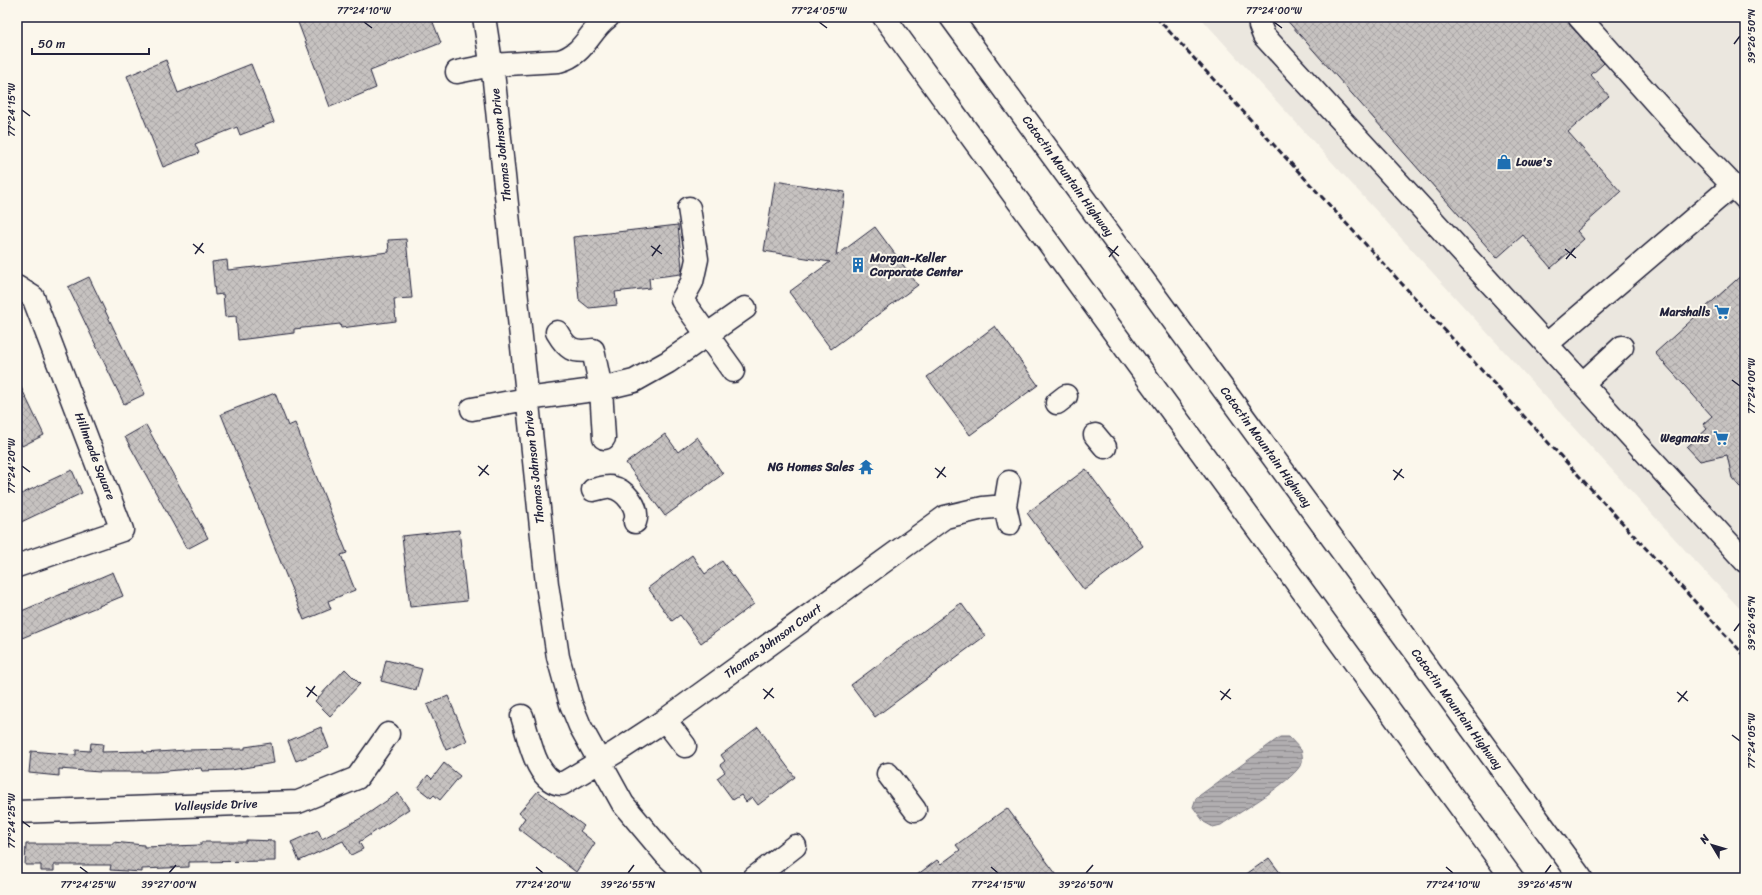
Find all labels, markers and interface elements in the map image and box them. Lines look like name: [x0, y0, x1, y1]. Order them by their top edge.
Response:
text: 77°24'10"W: [337, 2, 391, 20]
text: 77°24'05"W: [791, 2, 847, 20]
text: 77°24'00"W: [1246, 2, 1302, 20]
text: 39°26'50"N: [1743, 9, 1761, 63]
scale bar: [32, 30, 149, 56]
text: 50 m: [38, 33, 65, 55]
text: 77°24'15"W: [3, 83, 21, 137]
street label: Thomas Johnson Drive: [484, 87, 518, 203]
street label: Catoctin Mountain Highway: [1016, 111, 1120, 242]
place label: Lowe's: [1516, 151, 1553, 173]
shop icon: Lowe's: [1495, 153, 1513, 171]
place label: Morgan-Keller Corporate Center: [869, 247, 963, 283]
building icon: Morgan-Keller Corporate Center: [849, 256, 867, 274]
place label: Marshalls: [1659, 301, 1711, 323]
supermarket icon: Marshalls: [1713, 303, 1731, 321]
text: 77°24'00"W: [1743, 358, 1761, 414]
street label: Catoctin Mountain Highway: [1214, 382, 1318, 513]
street label: Hillmeade Square: [68, 409, 122, 503]
street label: Thomas Johnson Drive: [517, 409, 551, 525]
place label: Wegmans: [1660, 427, 1709, 449]
supermarket icon: Wegmans: [1712, 429, 1730, 447]
text: 77°24'20"W: [3, 438, 21, 494]
place label: NG Homes Sales: [767, 456, 854, 478]
temple icon: NG Homes Sales: [857, 458, 875, 476]
text: 39°26'45"N: [1743, 596, 1761, 650]
street label: Thomas Johnson Court: [719, 597, 828, 684]
street label: Catoctin Mountain Highway: [1405, 644, 1509, 775]
text: 77°24'05"W: [1743, 713, 1761, 769]
text: 77°24'25"W: [3, 793, 21, 849]
street label: Valleyside Drive: [174, 793, 258, 817]
north arrow: [1692, 825, 1732, 865]
text: N: [1694, 830, 1715, 849]
text: 77°24'25"W: [60, 876, 116, 894]
text: 39°27'00"N: [142, 876, 196, 894]
text: 77°24'20"W: [515, 876, 571, 894]
text: 39°26'55"N: [601, 876, 655, 894]
text: 77°24'15"W: [971, 876, 1025, 894]
text: 39°26'50"N: [1059, 876, 1113, 894]
text: 77°24'10"W: [1426, 876, 1480, 894]
text: 39°26'45"N: [1518, 876, 1572, 894]

